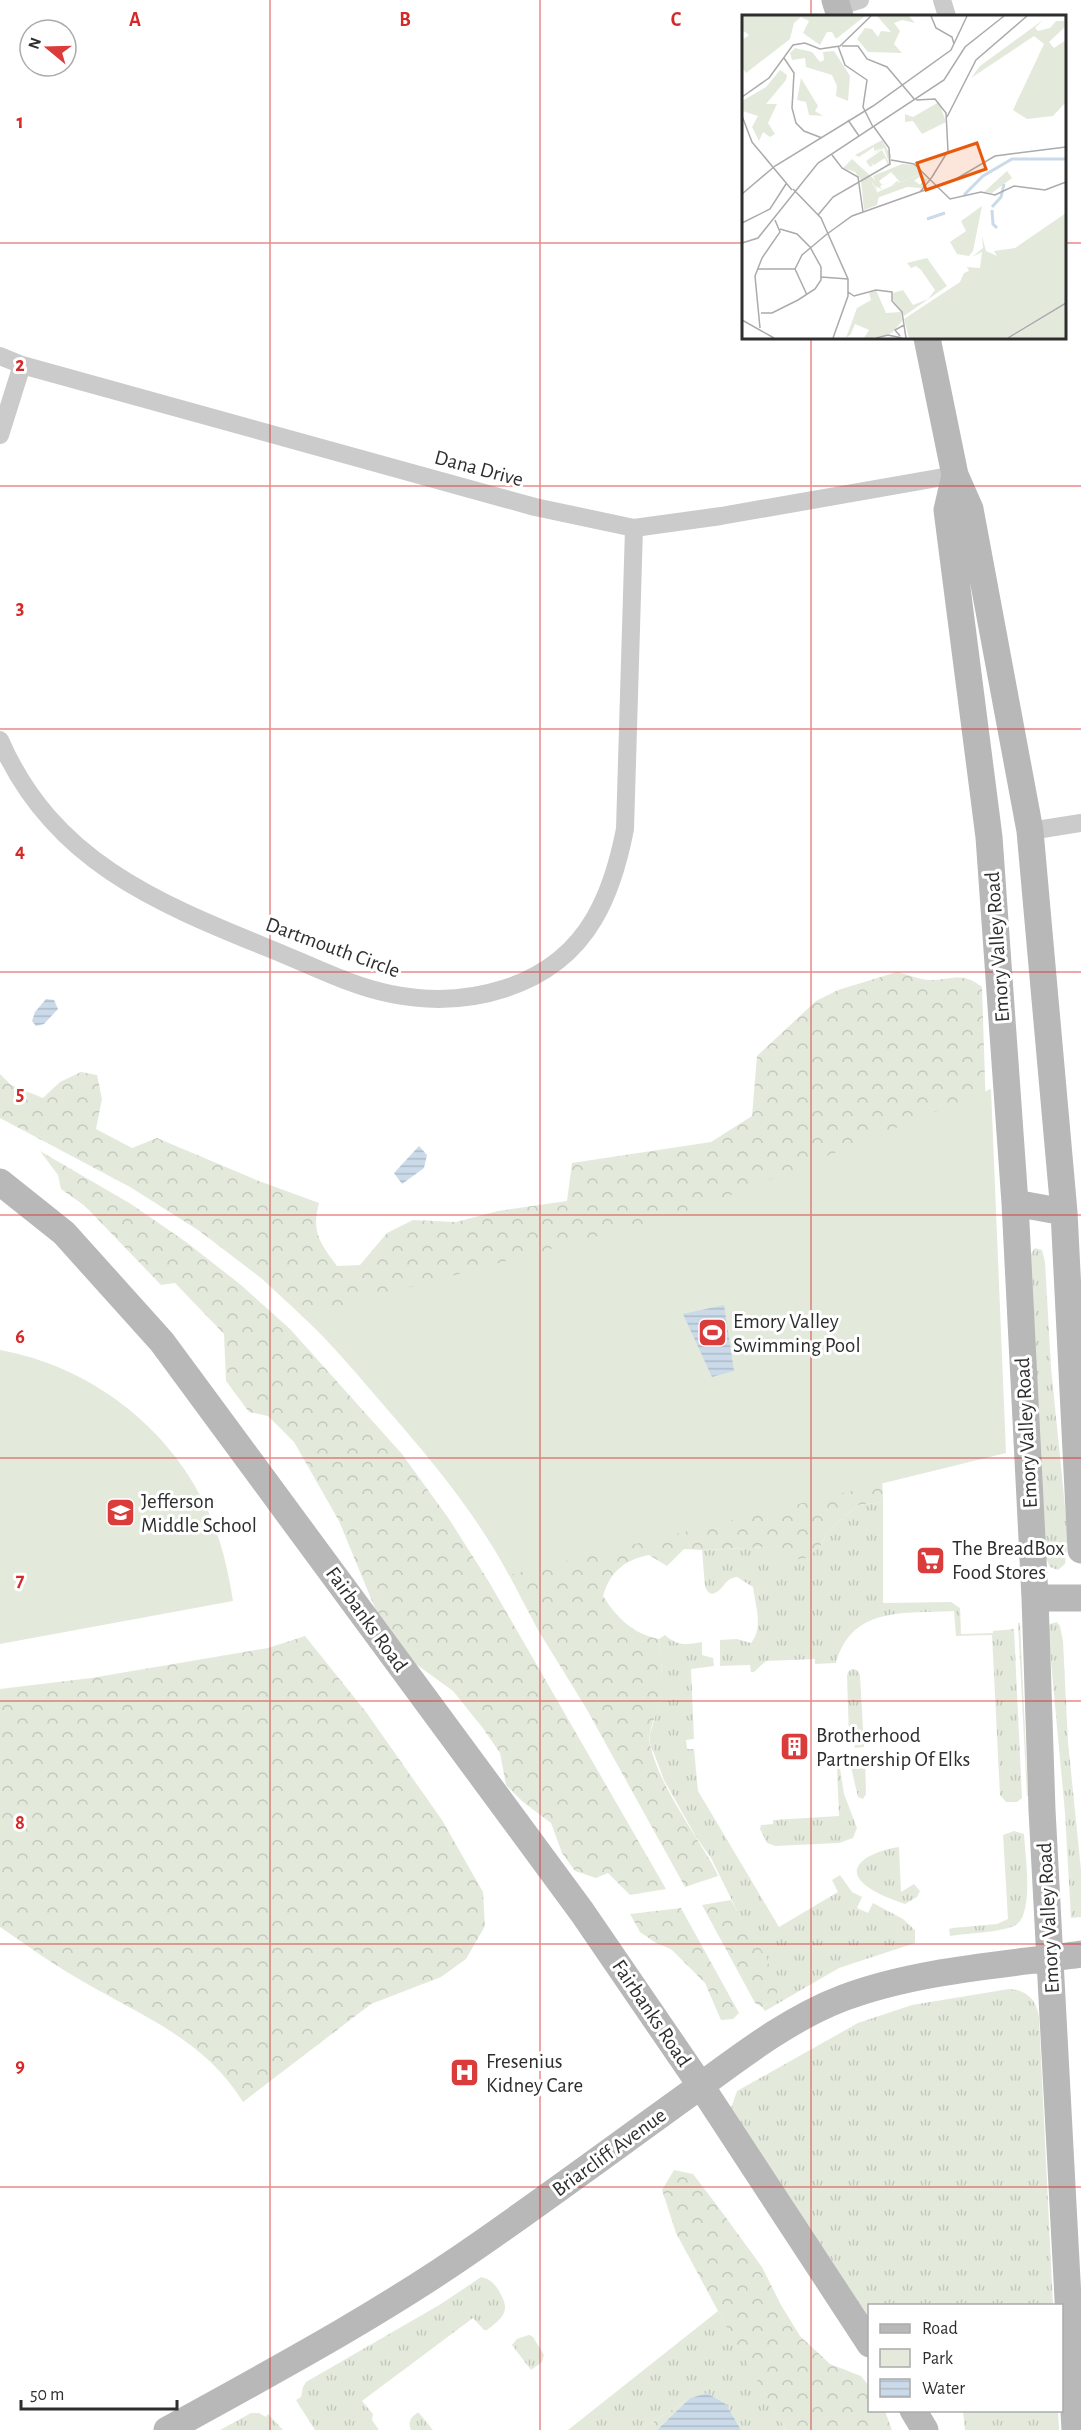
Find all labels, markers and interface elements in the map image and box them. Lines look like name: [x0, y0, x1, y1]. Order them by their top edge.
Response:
text: A: [129, 10, 141, 30]
text: B: [399, 10, 411, 30]
text: C: [671, 10, 682, 30]
inset map: [742, 15, 1066, 339]
north arrow: [18, 18, 78, 78]
text: N: [25, 36, 44, 51]
text: 1: [16, 112, 24, 132]
text: 2: [15, 355, 25, 375]
street label: Dana Drive: [432, 447, 525, 490]
text: 3: [16, 598, 24, 618]
text: 4: [15, 841, 25, 861]
street label: Emory Valley Road: [982, 871, 1013, 1023]
street label: Dartmouth Circle: [263, 913, 403, 981]
text: 5: [16, 1084, 24, 1104]
place label: Emory Valley Swimming Pool: [733, 1311, 861, 1356]
sports icon: Emory Valley Swimming Pool: [696, 1317, 728, 1349]
text: 6: [15, 1327, 25, 1347]
street label: Emory Valley Road: [1012, 1357, 1041, 1509]
place label: Jefferson Middle School: [141, 1491, 257, 1536]
school or university icon: Jefferson Middle School: [104, 1497, 136, 1529]
place label: The BreadBox Food Stores: [952, 1538, 1064, 1583]
supermarket icon: The BreadBox Food Stores: [915, 1544, 947, 1576]
street label: Fairbanks Road: [322, 1563, 412, 1676]
text: 7: [16, 1570, 25, 1590]
place label: Brotherhood Partnership Of Elks: [816, 1725, 970, 1770]
building icon: Brotherhood Partnership Of Elks: [779, 1731, 811, 1763]
text: 8: [15, 1813, 25, 1833]
street label: Emory Valley Road: [1034, 1842, 1063, 1994]
street label: Fairbanks Road: [608, 1956, 695, 2071]
place label: Fresenius Kidney Care: [486, 2051, 583, 2096]
text: 9: [15, 2056, 25, 2076]
hospital icon: Fresenius Kidney Care: [449, 2057, 481, 2089]
street label: Briarcliff Avenue: [549, 2104, 670, 2201]
legend: [868, 2304, 1063, 2412]
text: Road: [922, 2320, 958, 2338]
text: Park: [922, 2350, 954, 2368]
scale bar: [21, 2373, 177, 2411]
text: Water: [922, 2380, 965, 2398]
text: 50 m: [30, 2386, 64, 2404]

